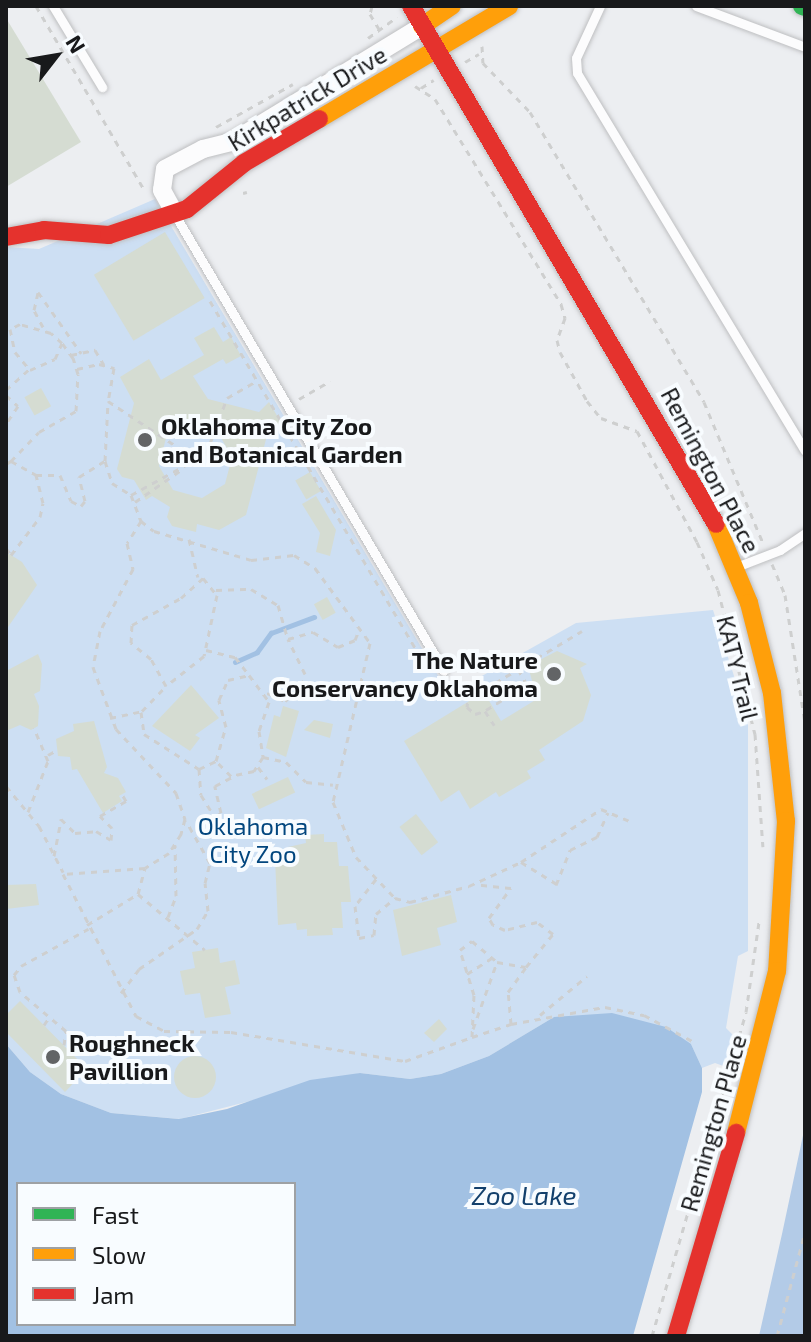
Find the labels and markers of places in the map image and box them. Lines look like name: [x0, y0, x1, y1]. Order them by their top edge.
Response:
place label: Oklahoma City Zoo and Botanical Garden: [161, 412, 403, 468]
marker: Oklahoma City Zoo and Botanical Garden: [136, 431, 154, 449]
place label: The Nature Conservancy Oklahoma: [271, 646, 538, 702]
marker: The Nature Conservancy Oklahoma: [545, 665, 563, 683]
place label: Roughneck Pavillion: [69, 1029, 195, 1085]
marker: Roughneck Pavillion: [44, 1048, 62, 1066]

